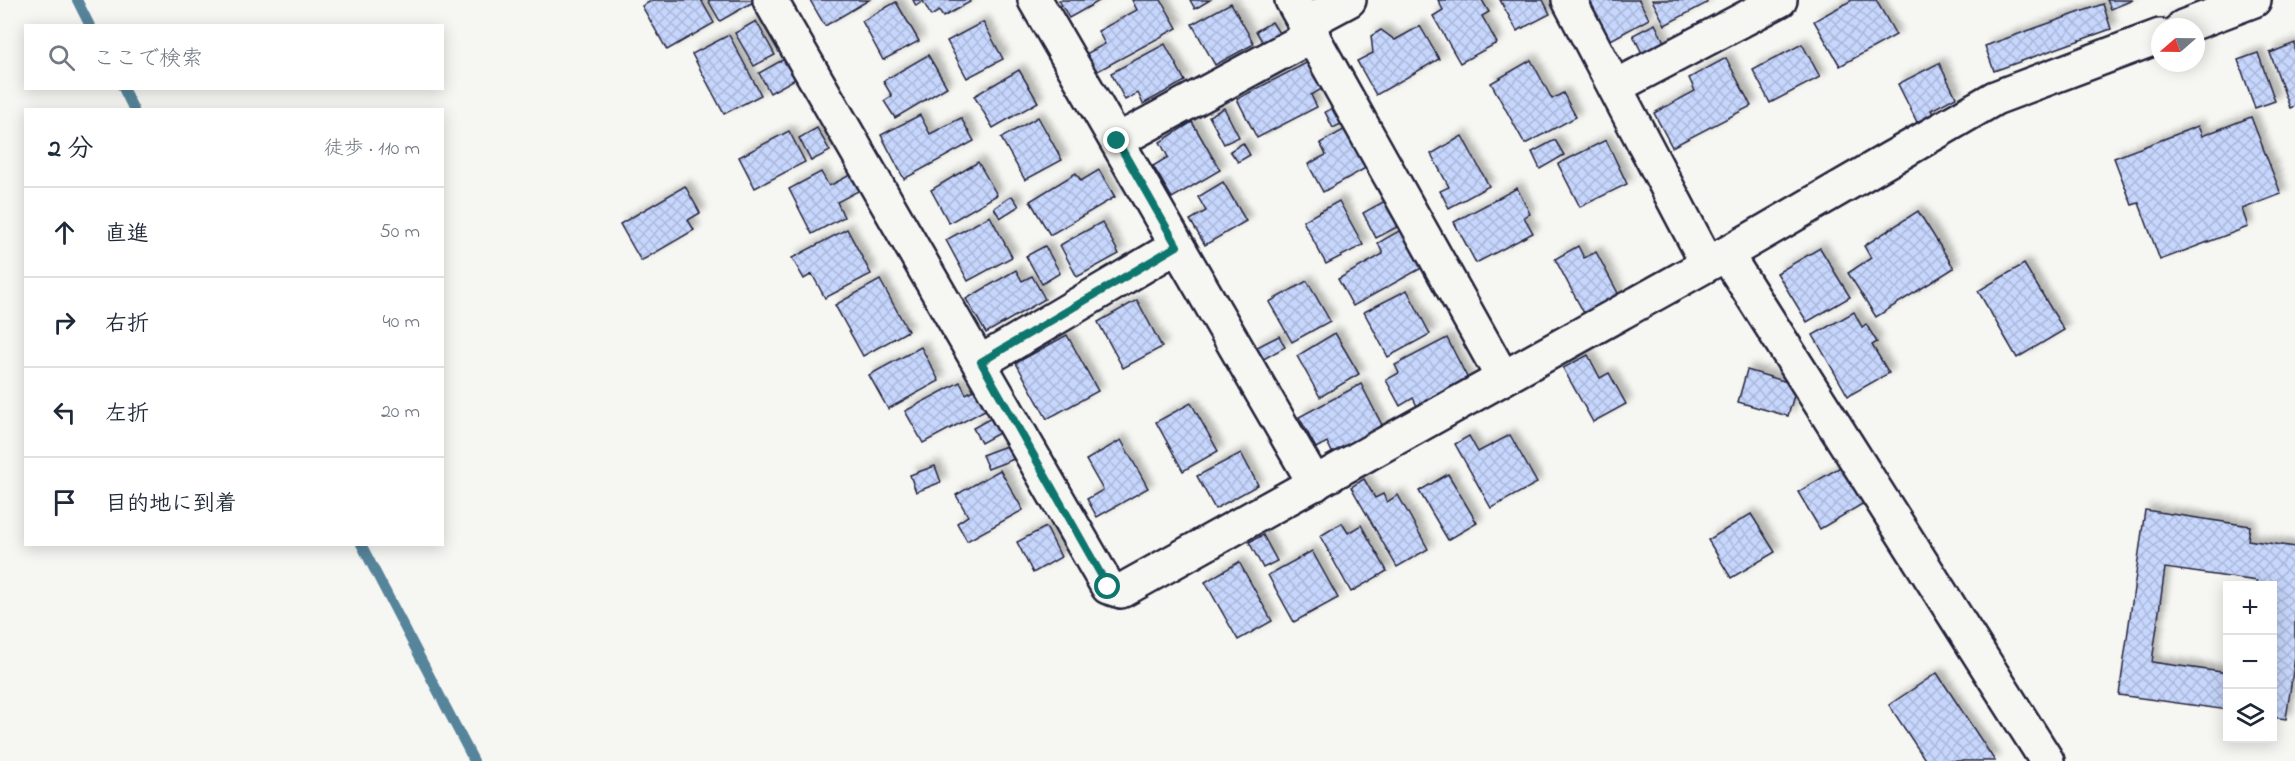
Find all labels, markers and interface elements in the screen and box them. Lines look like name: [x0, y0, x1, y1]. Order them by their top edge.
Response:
north arrow: [2151, 18, 2205, 72]
search box: [24, 24, 444, 90]
icon: search: [45, 41, 78, 74]
text: ここで検索: [93, 44, 203, 76]
route end: [1103, 127, 1129, 153]
text: 2 分: [48, 131, 93, 169]
text: 徒歩 · 110 m: [324, 135, 420, 164]
icon: ahead: [48, 216, 81, 249]
text: 50 m: [379, 218, 420, 247]
text: 直進: [105, 219, 149, 251]
icon: right: [48, 306, 81, 339]
text: 40 m: [383, 308, 420, 337]
text: 右折: [105, 309, 149, 341]
icon: left: [48, 396, 81, 429]
text: 20 m: [381, 398, 420, 427]
text: 左折: [105, 399, 149, 431]
icon: arrive: [48, 486, 81, 519]
text: 目的地に到着: [105, 489, 237, 521]
route start: [1094, 573, 1120, 599]
map controls: [2223, 581, 2277, 743]
button: +: [2223, 581, 2277, 635]
button: −: [2223, 635, 2277, 689]
button: layers: [2223, 689, 2277, 743]

